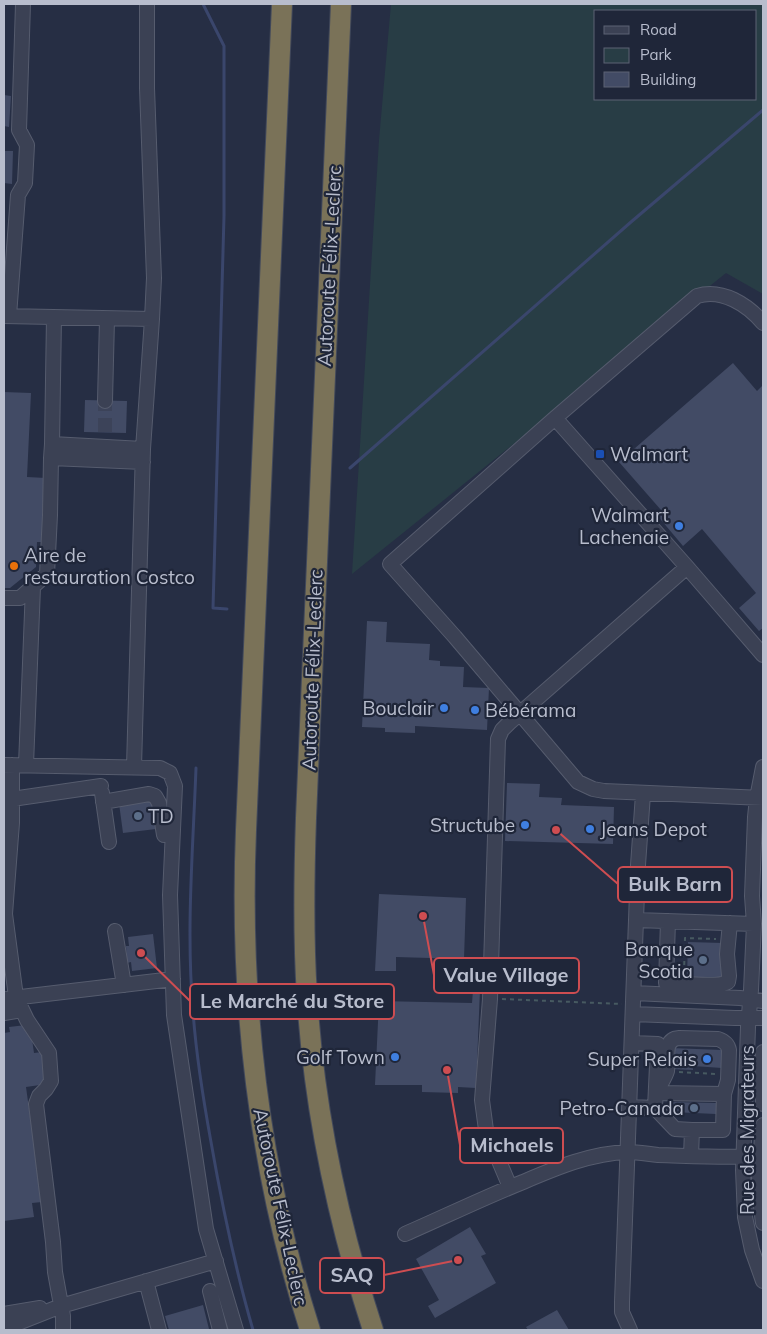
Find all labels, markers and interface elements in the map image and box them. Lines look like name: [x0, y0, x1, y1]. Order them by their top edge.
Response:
legend: [594, 10, 757, 100]
text: Road: [640, 20, 677, 39]
text: Park: [640, 45, 672, 64]
text: Building: [640, 70, 696, 89]
street label: Autoroute Félix-Leclerc: [312, 165, 346, 367]
place label: Walmart: [610, 442, 688, 466]
marker: Walmart: [594, 448, 606, 460]
place label: Walmart Lachenaie: [579, 503, 669, 549]
marker: Walmart Lachenaie: [673, 520, 685, 532]
place label: Aire de restauration Costco: [24, 543, 195, 589]
marker: Aire de restauration Costco: [8, 560, 20, 572]
street label: Autoroute Félix-Leclerc: [296, 569, 328, 771]
place label: Bouclair: [363, 696, 434, 720]
place label: Bébérama: [485, 698, 576, 722]
marker: Bouclair: [438, 702, 450, 714]
marker: Bébérama: [469, 704, 481, 716]
place label: TD: [148, 804, 174, 828]
marker: TD: [132, 810, 144, 822]
place label: Structube: [430, 813, 515, 837]
place label: Jeans Depot: [600, 817, 707, 841]
marker: Structube: [519, 819, 531, 831]
marker: Jeans Depot: [584, 823, 596, 835]
callout: Bulk Barn: [618, 867, 732, 902]
text: Bulk Barn: [628, 871, 722, 896]
place label: Banque Scotia: [625, 937, 693, 983]
marker: Banque Scotia: [697, 954, 709, 966]
callout: Value Village: [434, 958, 579, 993]
text: Value Village: [442, 962, 569, 987]
callout: Le Marché du Store: [190, 984, 394, 1019]
text: Le Marché du Store: [200, 988, 384, 1013]
place label: Golf Town: [296, 1045, 385, 1069]
street label: Rue des Migrateurs: [735, 1045, 759, 1215]
place label: Super Relais: [587, 1047, 697, 1071]
marker: Golf Town: [389, 1051, 401, 1063]
marker: Super Relais: [701, 1053, 713, 1065]
place label: Petro-Canada: [560, 1096, 684, 1120]
marker: Petro-Canada: [688, 1102, 700, 1114]
street label: Autoroute Félix-Leclerc: [248, 1106, 314, 1308]
callout: Michaels: [460, 1128, 563, 1163]
text: Michaels: [470, 1132, 554, 1157]
callout: SAQ: [320, 1258, 384, 1293]
text: SAQ: [330, 1262, 374, 1287]

